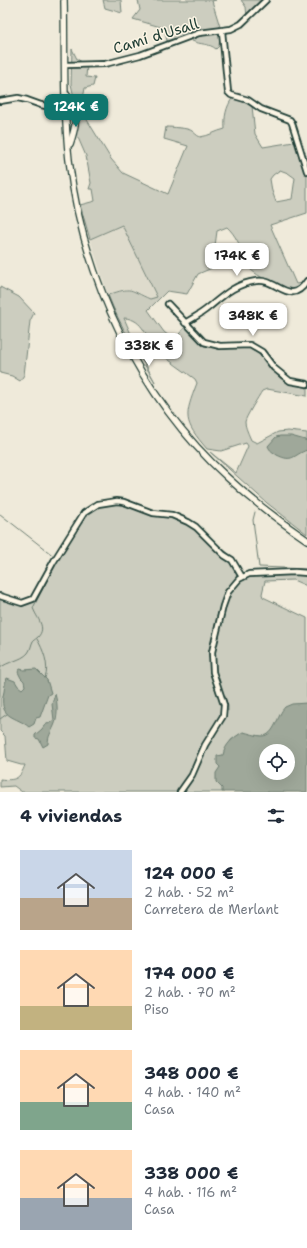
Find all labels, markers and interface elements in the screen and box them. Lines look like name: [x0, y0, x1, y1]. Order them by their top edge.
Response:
street label: Camí d'Usall: [111, 13, 202, 59]
pin: 124K €: [43, 94, 109, 128]
text: 124K €: [53, 98, 99, 115]
pin: 174K €: [204, 243, 270, 277]
text: 174K €: [214, 247, 260, 264]
pin: 348K €: [220, 303, 286, 337]
text: 348K €: [228, 307, 278, 324]
pin: 338K €: [116, 333, 182, 367]
text: 338K €: [124, 337, 174, 354]
map controls: [259, 744, 295, 780]
button: locate: [259, 744, 295, 780]
text: 4 viviendas: [20, 805, 122, 827]
icon: filters: [265, 805, 287, 827]
text: 124 000 €: [144, 862, 234, 884]
icon: home: [52, 866, 100, 914]
text: 2 hab. · 52 m²: [144, 884, 234, 901]
text: Carretera de Merlant: [144, 901, 279, 918]
text: 174 000 €: [144, 962, 234, 984]
icon: home: [52, 966, 100, 1014]
text: 2 hab. · 70 m²: [144, 984, 236, 1001]
text: Piso: [144, 1001, 169, 1018]
text: 348 000 €: [144, 1062, 239, 1084]
icon: home: [52, 1066, 100, 1114]
text: 4 hab. · 140 m²: [144, 1084, 241, 1101]
text: Casa: [144, 1101, 174, 1118]
text: 338 000 €: [144, 1162, 238, 1184]
icon: home: [52, 1166, 100, 1214]
text: 4 hab. · 116 m²: [144, 1184, 237, 1201]
text: Casa: [144, 1201, 174, 1218]

